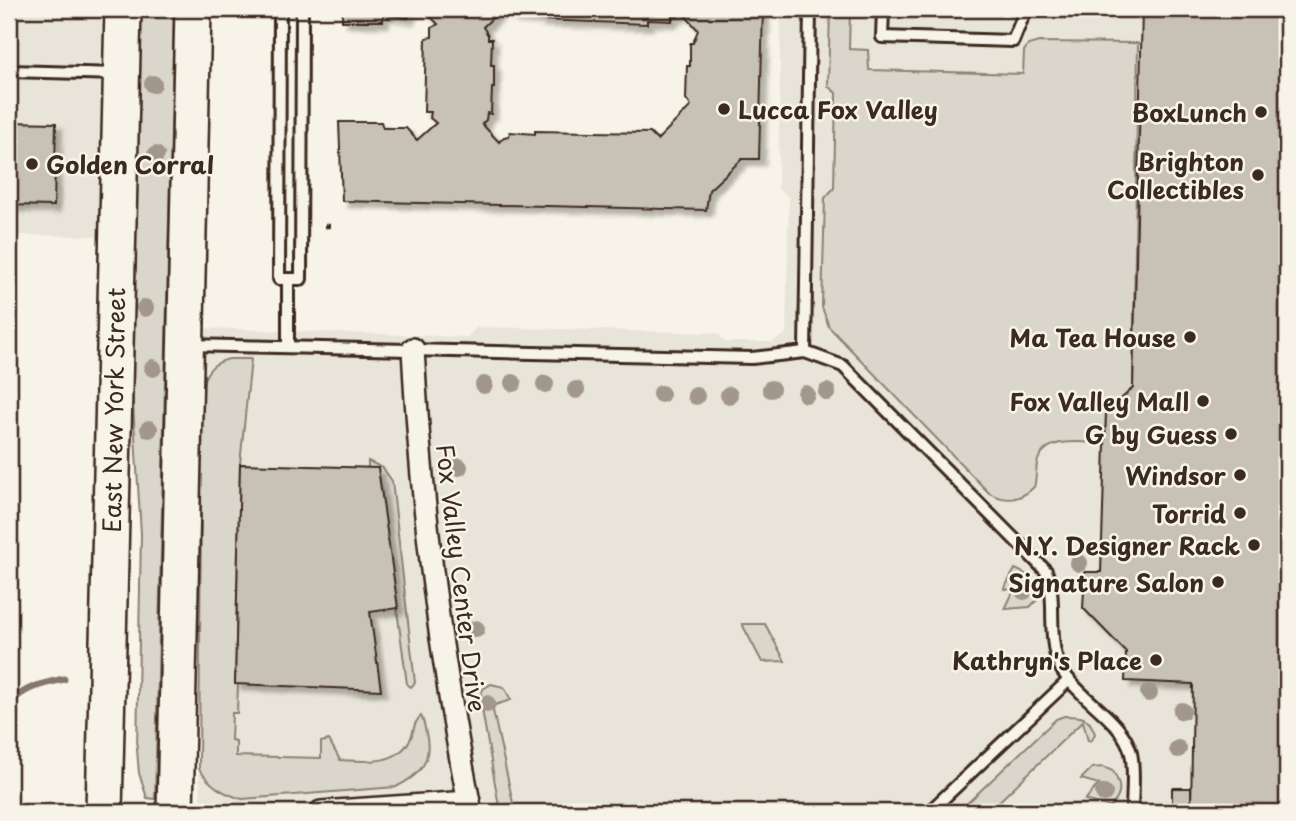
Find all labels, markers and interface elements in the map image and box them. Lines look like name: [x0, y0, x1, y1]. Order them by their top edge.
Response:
place label: Lucca Fox Valley: [738, 91, 938, 127]
place label: BoxLunch: [1132, 94, 1247, 130]
marker: Lucca Fox Valley: [716, 101, 732, 117]
marker: BoxLunch: [1253, 104, 1269, 120]
place label: Brighton Collectibles: [1107, 143, 1244, 207]
place label: Golden Corral: [46, 146, 214, 182]
marker: Golden Corral: [24, 156, 40, 172]
marker: Brighton Collectibles: [1250, 167, 1266, 183]
street label: East New York Street: [93, 287, 133, 533]
place label: Ma Tea House: [1010, 319, 1176, 355]
marker: Ma Tea House: [1182, 329, 1198, 345]
place label: Fox Valley Mall: [1010, 383, 1189, 419]
marker: Fox Valley Mall: [1195, 393, 1211, 409]
place label: G by Guess: [1085, 416, 1217, 452]
marker: G by Guess: [1223, 426, 1239, 442]
street label: Fox Valley Center Drive: [428, 442, 496, 714]
place label: Windsor: [1125, 457, 1227, 493]
marker: Windsor: [1232, 467, 1248, 483]
place label: Torrid: [1152, 495, 1226, 531]
marker: Torrid: [1232, 505, 1248, 521]
place label: N.Y. Designer Rack: [1014, 527, 1240, 563]
marker: N.Y. Designer Rack: [1246, 537, 1262, 553]
place label: Signature Salon: [1009, 564, 1204, 600]
marker: Signature Salon: [1210, 574, 1226, 590]
place label: Kathryn's Place: [952, 642, 1142, 678]
marker: Kathryn's Place: [1148, 652, 1164, 668]

